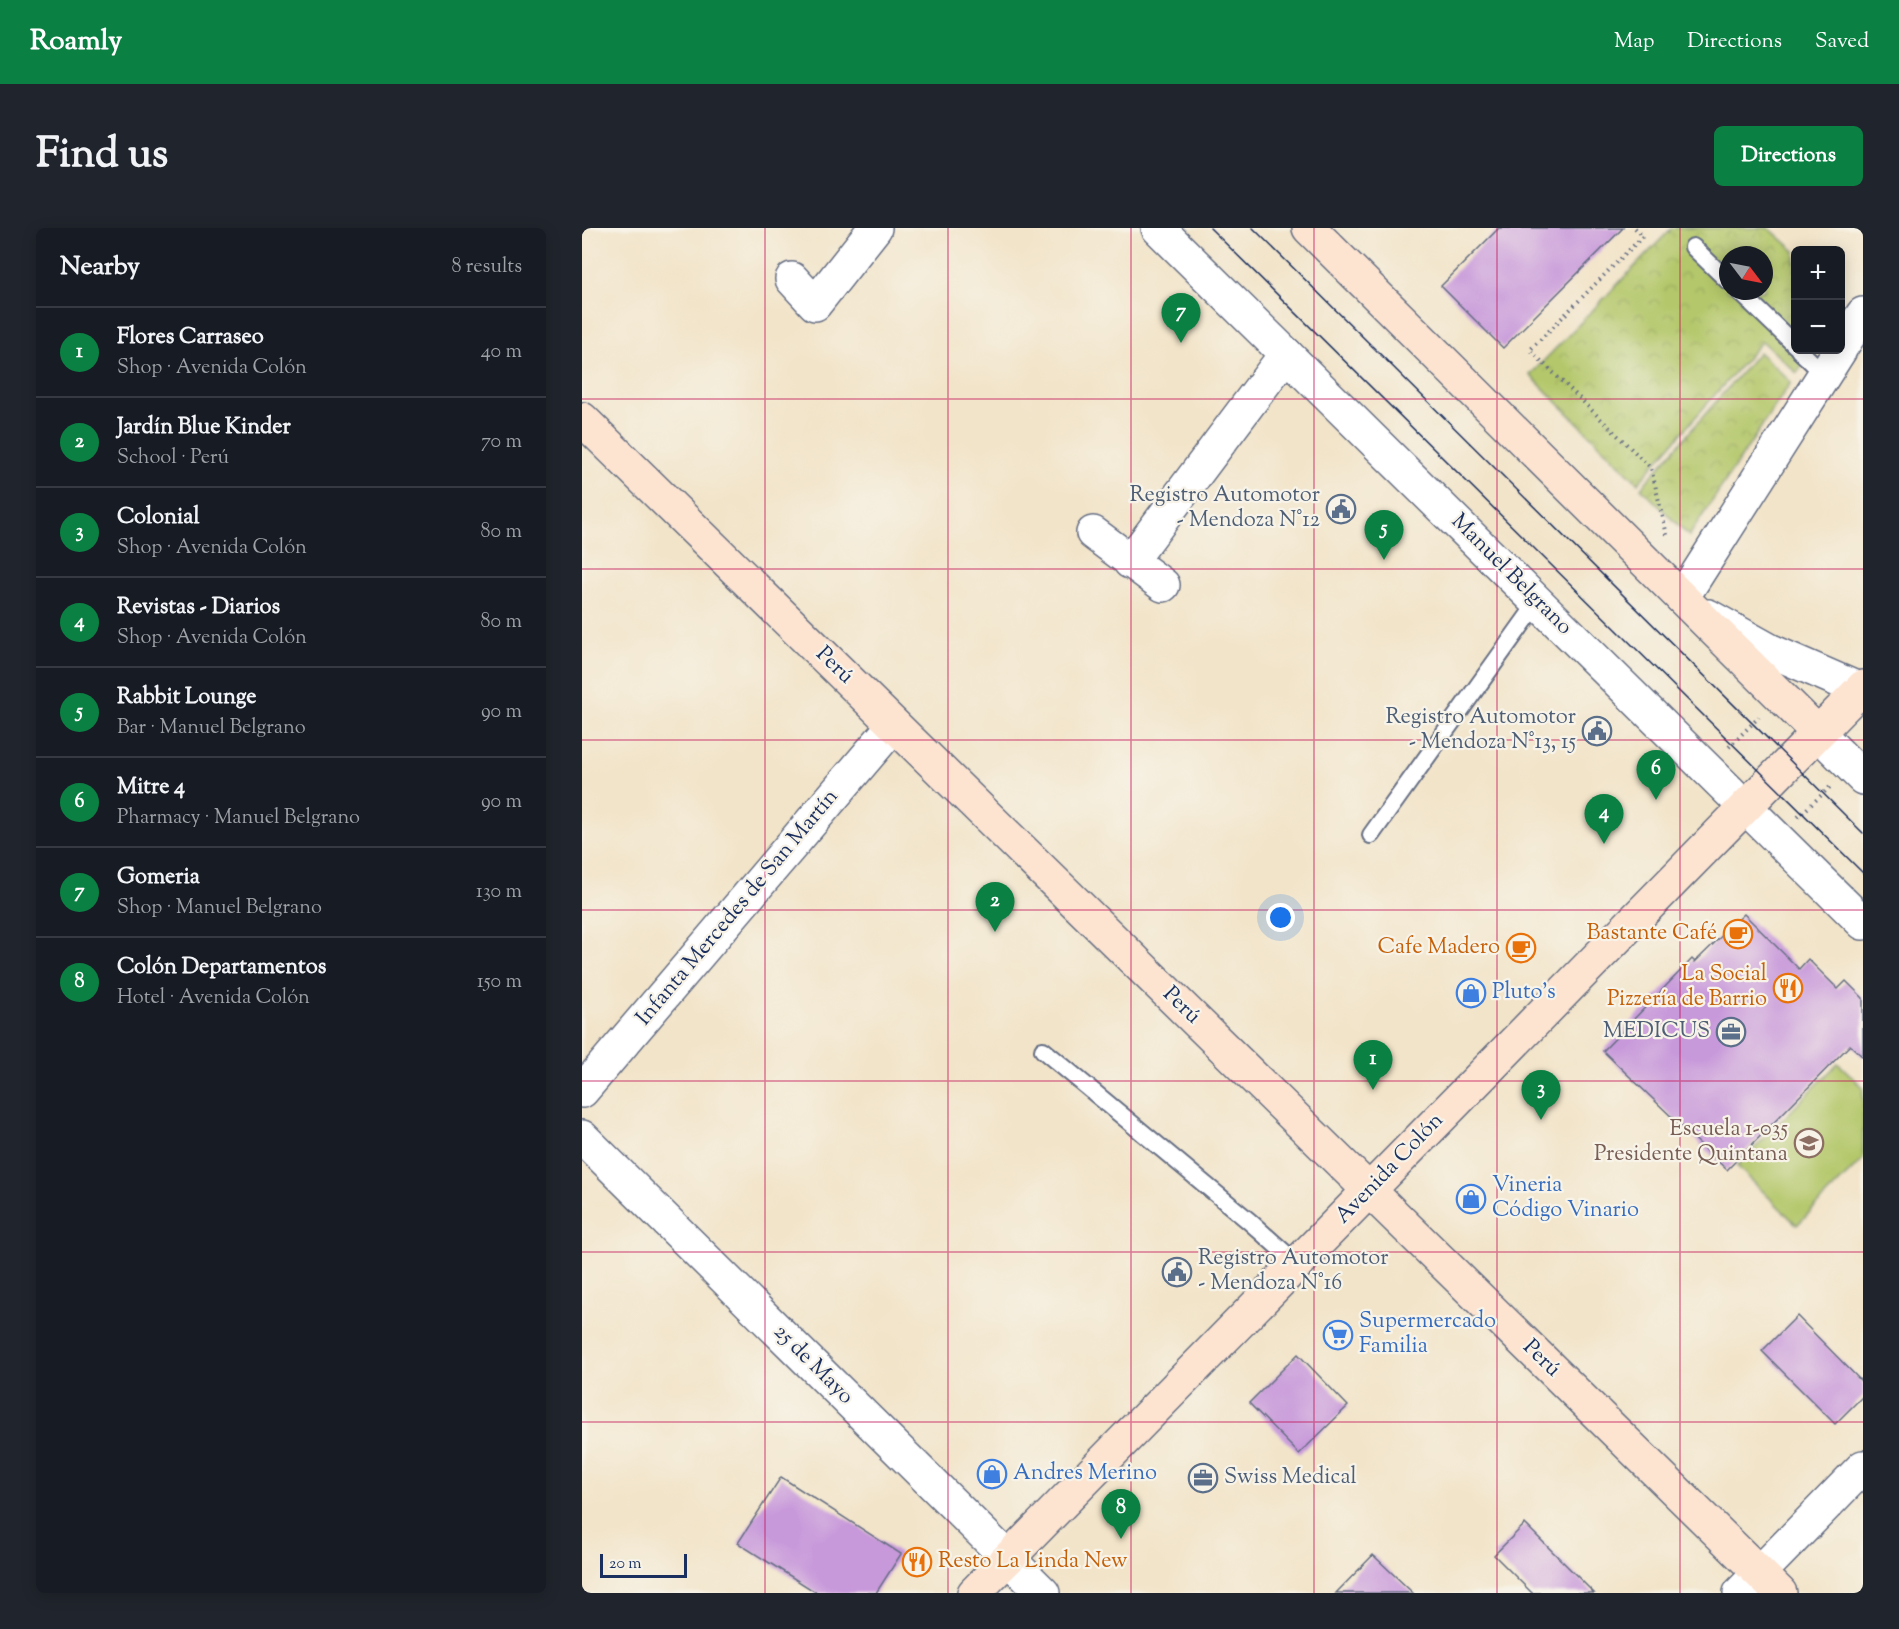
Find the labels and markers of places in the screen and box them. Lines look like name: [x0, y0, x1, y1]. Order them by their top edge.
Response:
pin: 7: [1162, 294, 1200, 343]
place label: Registro Automotor - Mendoza N°12: [1129, 480, 1320, 537]
public building icon: Registro Automotor - Mendoza N°12: [1325, 493, 1357, 525]
pin: 5: [1364, 510, 1404, 560]
place label: Registro Automotor - Mendoza N°13, 15: [1385, 702, 1576, 759]
public building icon: Registro Automotor - Mendoza N°13, 15: [1581, 715, 1613, 747]
pin: 6: [1636, 750, 1676, 800]
pin: 4: [1584, 794, 1624, 844]
pin: 2: [976, 882, 1014, 932]
place label: Bastante Café: [1586, 918, 1717, 950]
cafe icon: Bastante Café: [1722, 918, 1754, 950]
place label: Cafe Madero: [1378, 932, 1500, 964]
cafe icon: Cafe Madero: [1505, 932, 1537, 964]
place label: La Social Pizzería de Barrio: [1607, 959, 1767, 1016]
restaurant icon: La Social Pizzería de Barrio: [1772, 972, 1804, 1004]
shop icon: Pluto's: [1455, 977, 1487, 1009]
place label: Pluto's: [1492, 977, 1556, 1009]
place label: MEDICUS: [1603, 1016, 1710, 1048]
office icon: MEDICUS: [1715, 1016, 1747, 1048]
pin: 1: [1354, 1040, 1392, 1090]
pin: 3: [1522, 1070, 1560, 1120]
place label: Escuela 1-035 Presidente Quintana: [1594, 1114, 1788, 1171]
school or university icon: Escuela 1-035 Presidente Quintana: [1793, 1127, 1825, 1159]
place label: Vineria Código Vinario: [1492, 1170, 1639, 1227]
shop icon: Vineria Código Vinario: [1455, 1183, 1487, 1215]
place label: Registro Automotor - Mendoza N°16: [1198, 1243, 1389, 1300]
public building icon: Registro Automotor - Mendoza N°16: [1161, 1256, 1193, 1288]
place label: Supermercado Familia: [1359, 1306, 1496, 1363]
supermarket icon: Supermercado Familia: [1322, 1319, 1354, 1351]
shop icon: Andres Merino: [976, 1458, 1008, 1490]
place label: Andres Merino: [1013, 1458, 1157, 1490]
office icon: Swiss Medical: [1187, 1462, 1219, 1494]
place label: Swiss Medical: [1224, 1462, 1357, 1494]
pin: 8: [1102, 1490, 1140, 1539]
restaurant icon: Resto La Linda New: [901, 1546, 933, 1578]
place label: Resto La Linda New: [938, 1546, 1128, 1578]

